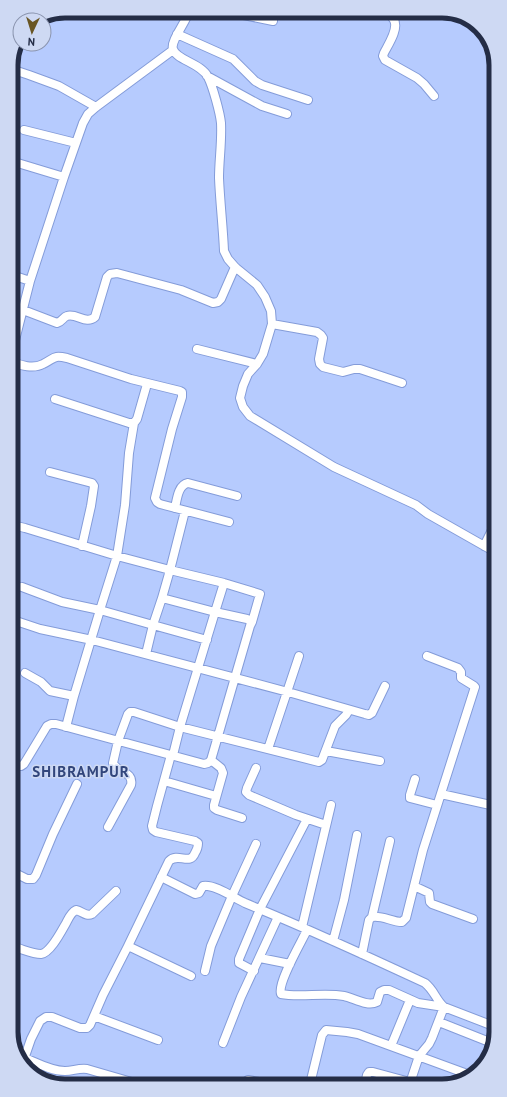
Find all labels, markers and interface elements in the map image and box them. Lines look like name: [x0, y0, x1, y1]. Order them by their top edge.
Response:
north arrow: [12, 12, 52, 52]
text: N: [27, 35, 35, 49]
district label: SHIBRAMPUR: [32, 762, 130, 781]

